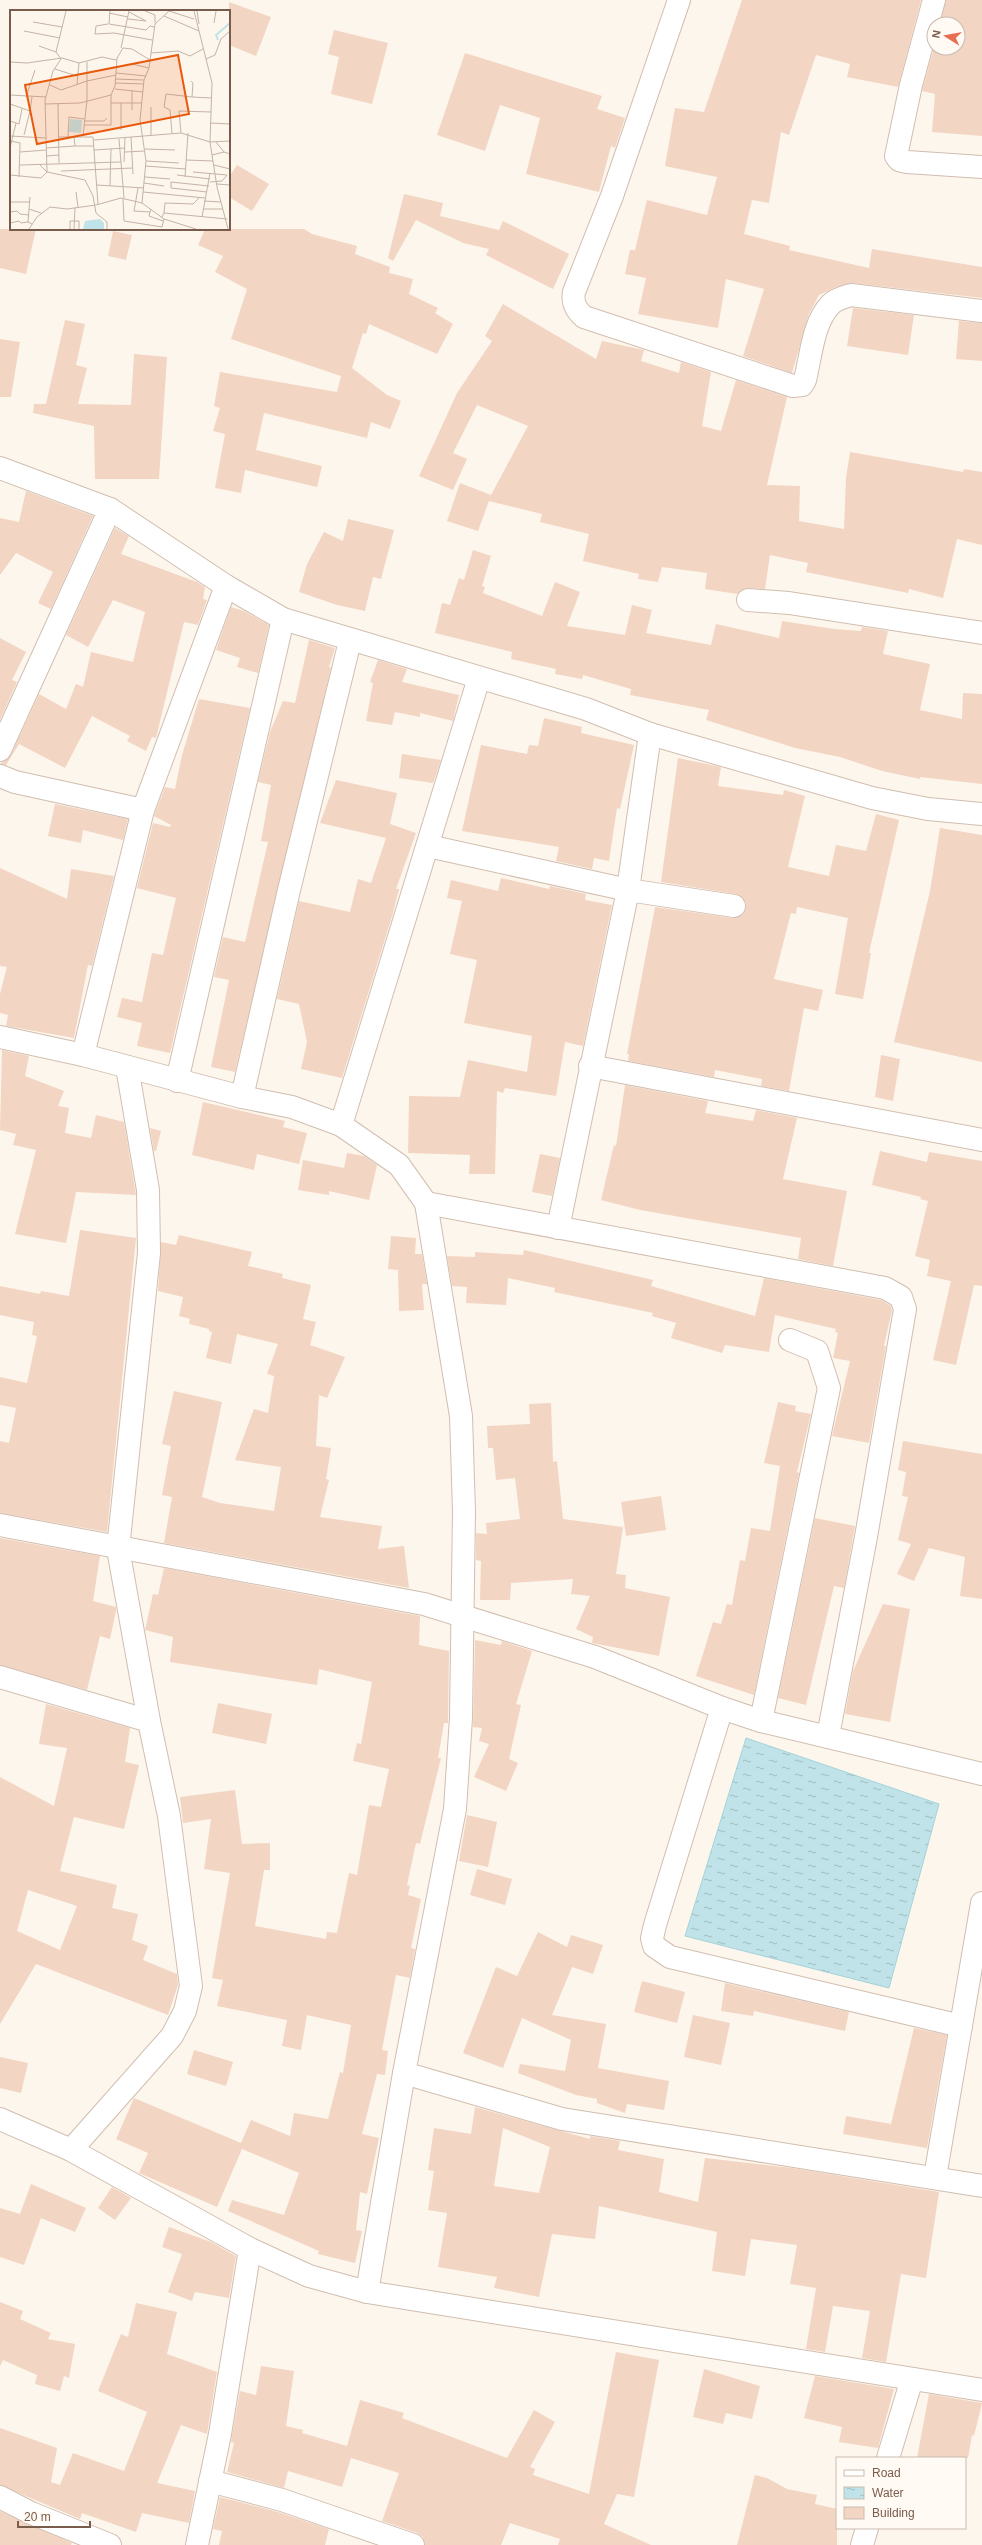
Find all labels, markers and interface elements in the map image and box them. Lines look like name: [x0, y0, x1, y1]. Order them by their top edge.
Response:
inset map: [10, 10, 230, 230]
north arrow: [926, 16, 966, 56]
text: N: [930, 29, 943, 39]
legend: [836, 2457, 966, 2529]
text: Road: [872, 2466, 901, 2480]
text: Water: [872, 2486, 904, 2500]
scale bar: [18, 2503, 90, 2529]
text: Building: [872, 2506, 915, 2520]
text: 20 m: [24, 2510, 51, 2524]

